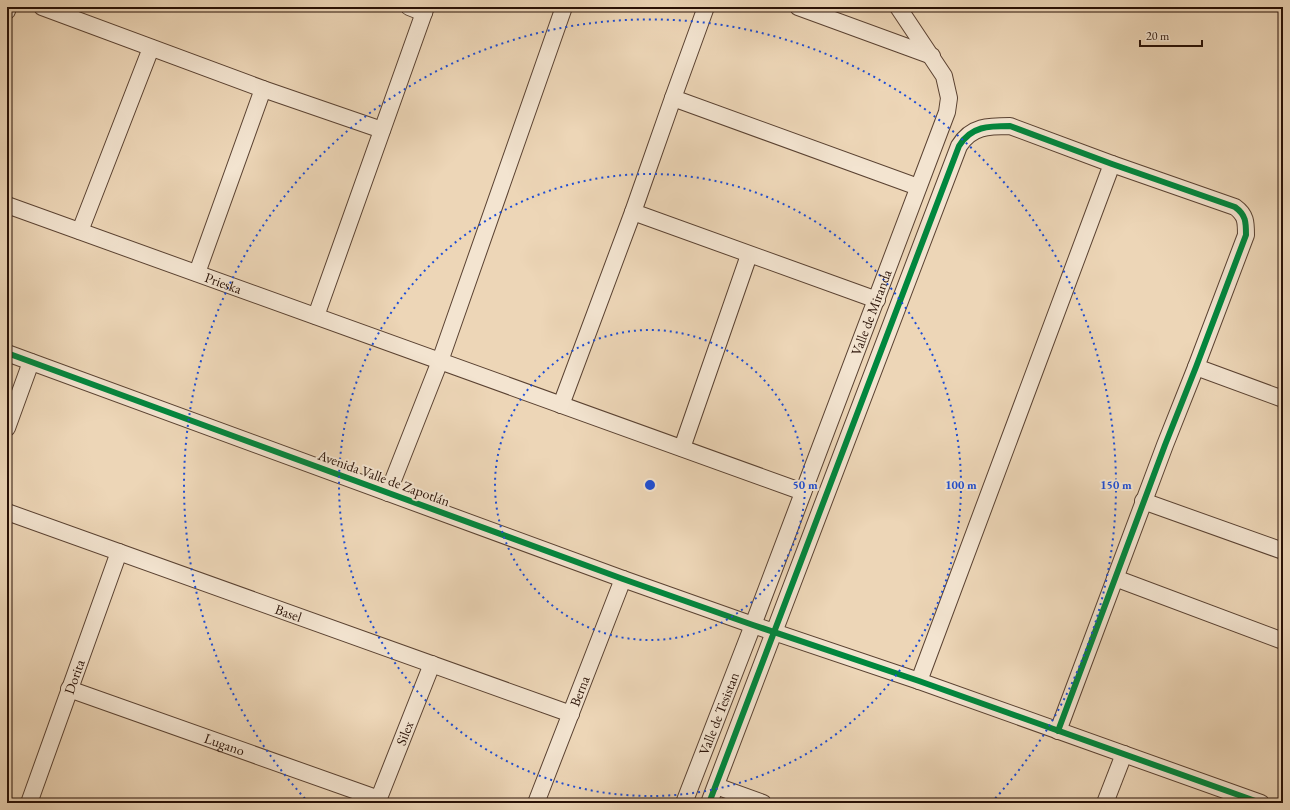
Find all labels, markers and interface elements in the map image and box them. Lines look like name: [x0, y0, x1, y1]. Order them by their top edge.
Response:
scale bar: [1140, 22, 1202, 48]
text: 20 m: [1146, 28, 1170, 44]
street label: Valle de Miranda: [847, 267, 896, 358]
street label: Prieska: [202, 268, 245, 298]
street label: Avenida Valle de Zapotlán: [315, 445, 453, 510]
text: 50 m: [792, 477, 818, 493]
text: 100 m: [945, 477, 977, 493]
text: 150 m: [1100, 477, 1132, 493]
centre of rings: [643, 478, 657, 492]
street label: Basel: [273, 600, 305, 626]
street label: Dorita: [60, 657, 89, 697]
street label: Valle de Tesistan: [695, 669, 743, 757]
street label: Berna: [565, 673, 594, 709]
street label: Silex: [392, 719, 417, 748]
street label: Lugano: [202, 729, 247, 760]

